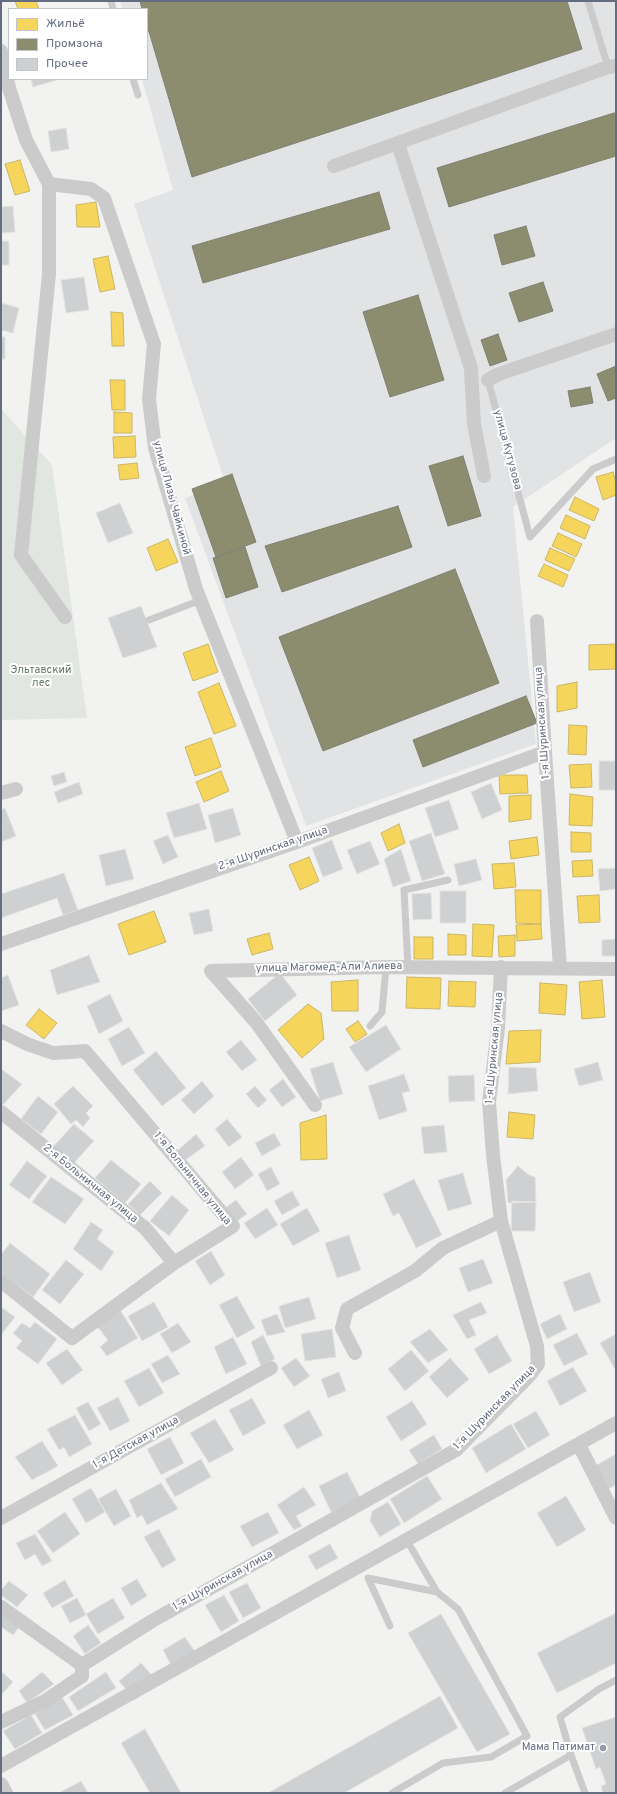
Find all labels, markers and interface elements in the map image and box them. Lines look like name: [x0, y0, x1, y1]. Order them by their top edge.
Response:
legend: [8, 8, 148, 80]
text: Жильё: [46, 16, 85, 32]
text: Промзона: [46, 36, 103, 52]
text: Прочее: [46, 56, 88, 72]
street label: улица Кутузова: [490, 409, 524, 491]
street label: улица Лизы Чайкиной: [149, 439, 193, 557]
park label: Эльтавский лес: [11, 664, 71, 690]
street label: 1-я Шуринская улица: [532, 666, 554, 780]
street label: 2-я Шуринская улица: [217, 824, 329, 874]
street label: улица Магомед-Али Алиева: [256, 960, 402, 976]
street label: 1-я Шуринская улица: [484, 991, 506, 1105]
street label: 1-я Больничная улица: [150, 1130, 234, 1228]
street label: 2-я Больничная улица: [40, 1142, 140, 1226]
street label: 1-я Шуринская улица: [451, 1363, 539, 1453]
street label: 1-я Детская улица: [91, 1414, 181, 1472]
street label: 1-я Шуринская улица: [171, 1548, 275, 1614]
place label: Мама Патимат: [522, 1741, 595, 1755]
marker: Мама Патимат: [598, 1743, 608, 1753]

